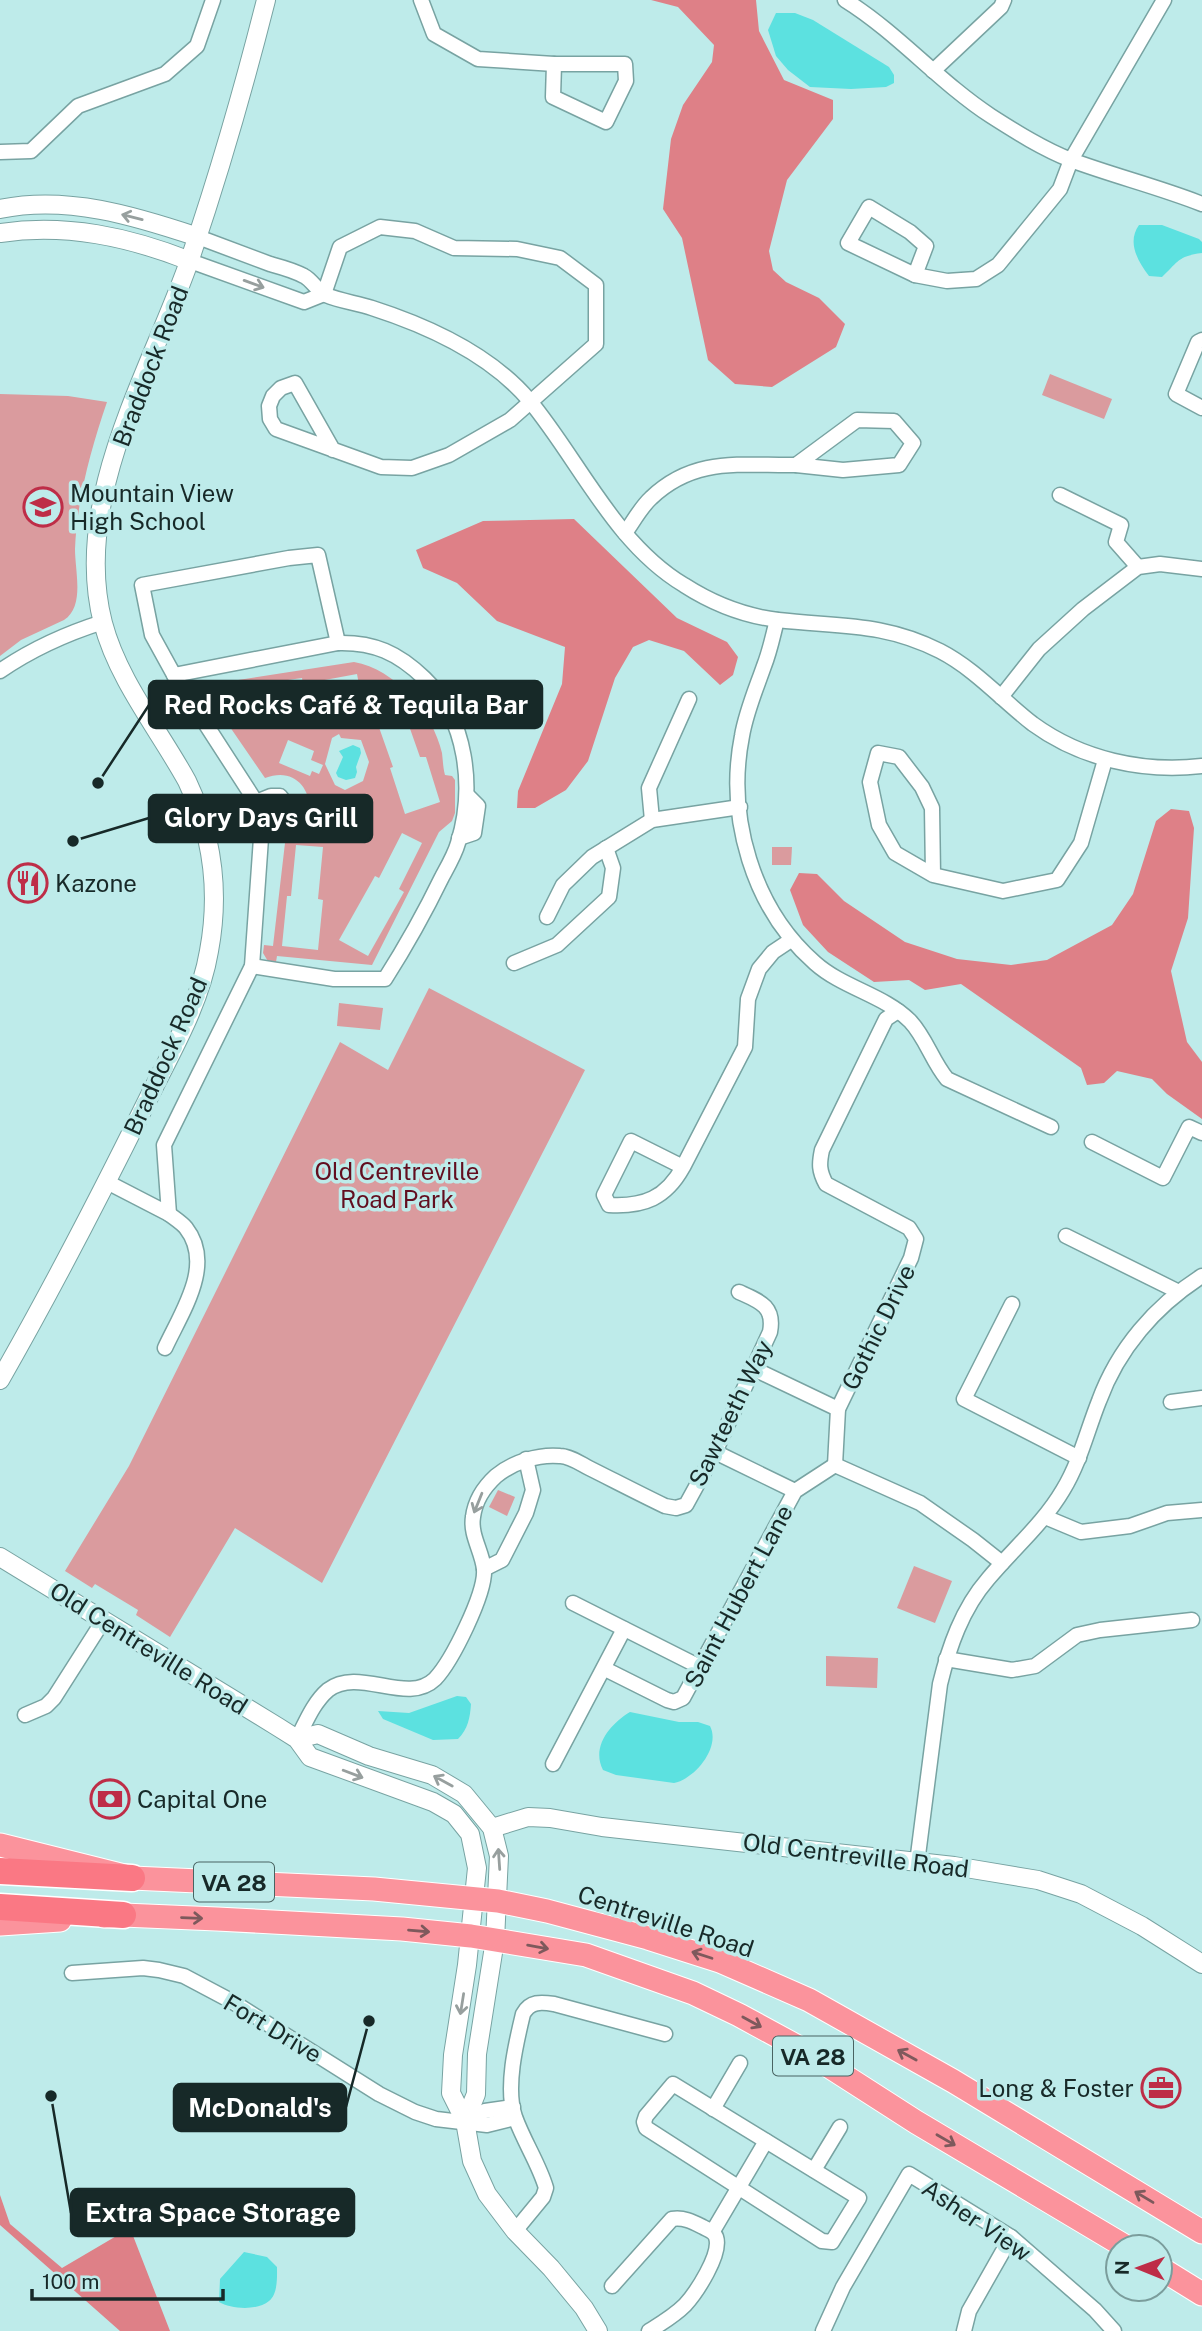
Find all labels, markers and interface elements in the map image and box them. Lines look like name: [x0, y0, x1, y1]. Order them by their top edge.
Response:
one-way arrow: [122, 210, 144, 223]
one-way arrow: [242, 279, 264, 291]
street label: Braddock Road: [107, 282, 193, 450]
place label: Mountain View High School: [70, 479, 234, 535]
school or university icon: Mountain View High School: [22, 486, 64, 528]
callout: Red Rocks Café & Tequila Bar: [149, 681, 542, 728]
text: Red Rocks Café & Tequila Bar: [164, 689, 529, 720]
callout: Glory Days Grill: [149, 795, 372, 842]
text: Glory Days Grill: [164, 802, 358, 833]
restaurant icon: Kazone: [7, 862, 49, 904]
place label: Kazone: [55, 869, 137, 897]
street label: Braddock Road: [118, 973, 212, 1139]
park label: Old Centreville Road Park: [315, 1157, 479, 1213]
street label: Gothic Drive: [836, 1260, 920, 1394]
street label: Sawteeth Way: [683, 1335, 778, 1491]
one-way arrow: [471, 1492, 484, 1513]
street label: Saint Hubert Lane: [678, 1500, 798, 1692]
street label: Old Centreville Road: [45, 1576, 253, 1720]
one-way arrow: [341, 1769, 363, 1782]
one-way arrow: [434, 1774, 454, 1788]
bank icon: Capital One: [89, 1778, 131, 1820]
place label: Capital One: [137, 1785, 267, 1813]
street label: Old Centreville Road: [741, 1827, 971, 1883]
one-way arrow: [492, 1848, 505, 1871]
road number: VA 28: [194, 1862, 274, 1901]
street label: Centreville Road: [575, 1879, 757, 1963]
one-way arrow: [180, 1911, 203, 1924]
one-way arrow: [407, 1925, 429, 1938]
one-way arrow: [526, 1941, 549, 1954]
one-way arrow: [692, 1948, 714, 1961]
street label: Fort Drive: [219, 1988, 327, 2068]
one-way arrow: [455, 1992, 468, 2015]
one-way arrow: [741, 2016, 762, 2029]
road number: VA 28: [773, 2036, 853, 2076]
one-way arrow: [897, 2048, 917, 2062]
office icon: Long & Foster: [1140, 2067, 1182, 2109]
place label: Long & Foster: [978, 2074, 1134, 2102]
callout: McDonald's: [174, 2084, 346, 2131]
text: McDonald's: [188, 2092, 332, 2123]
one-way arrow: [936, 2133, 956, 2147]
street label: Asher View: [917, 2173, 1037, 2267]
callout: Extra Space Storage: [71, 2189, 354, 2236]
one-way arrow: [1134, 2189, 1154, 2203]
text: Extra Space Storage: [85, 2197, 341, 2228]
north arrow: [1104, 2233, 1174, 2303]
scale bar: [32, 2258, 222, 2302]
text: N: [1111, 2260, 1133, 2275]
text: 100 m: [42, 2269, 99, 2294]

